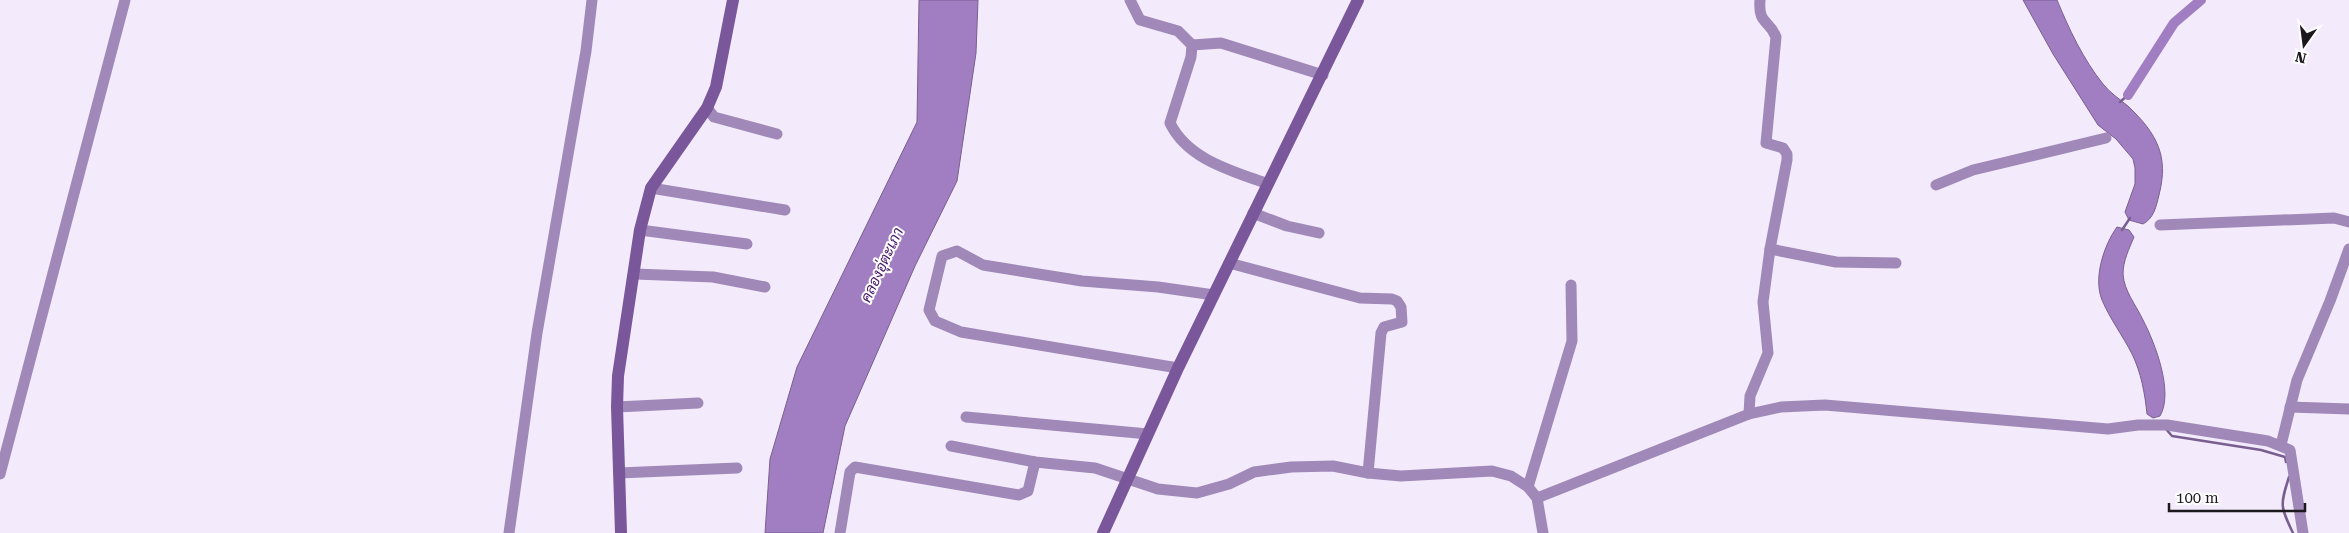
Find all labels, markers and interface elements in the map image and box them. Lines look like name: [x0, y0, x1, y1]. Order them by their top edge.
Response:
north arrow: [2279, 20, 2329, 70]
text: N: [2293, 48, 2308, 67]
water label: คลองอุ่ตะเภา: [856, 224, 909, 306]
scale bar: [2169, 480, 2305, 512]
text: 100 m: [2176, 489, 2219, 507]

